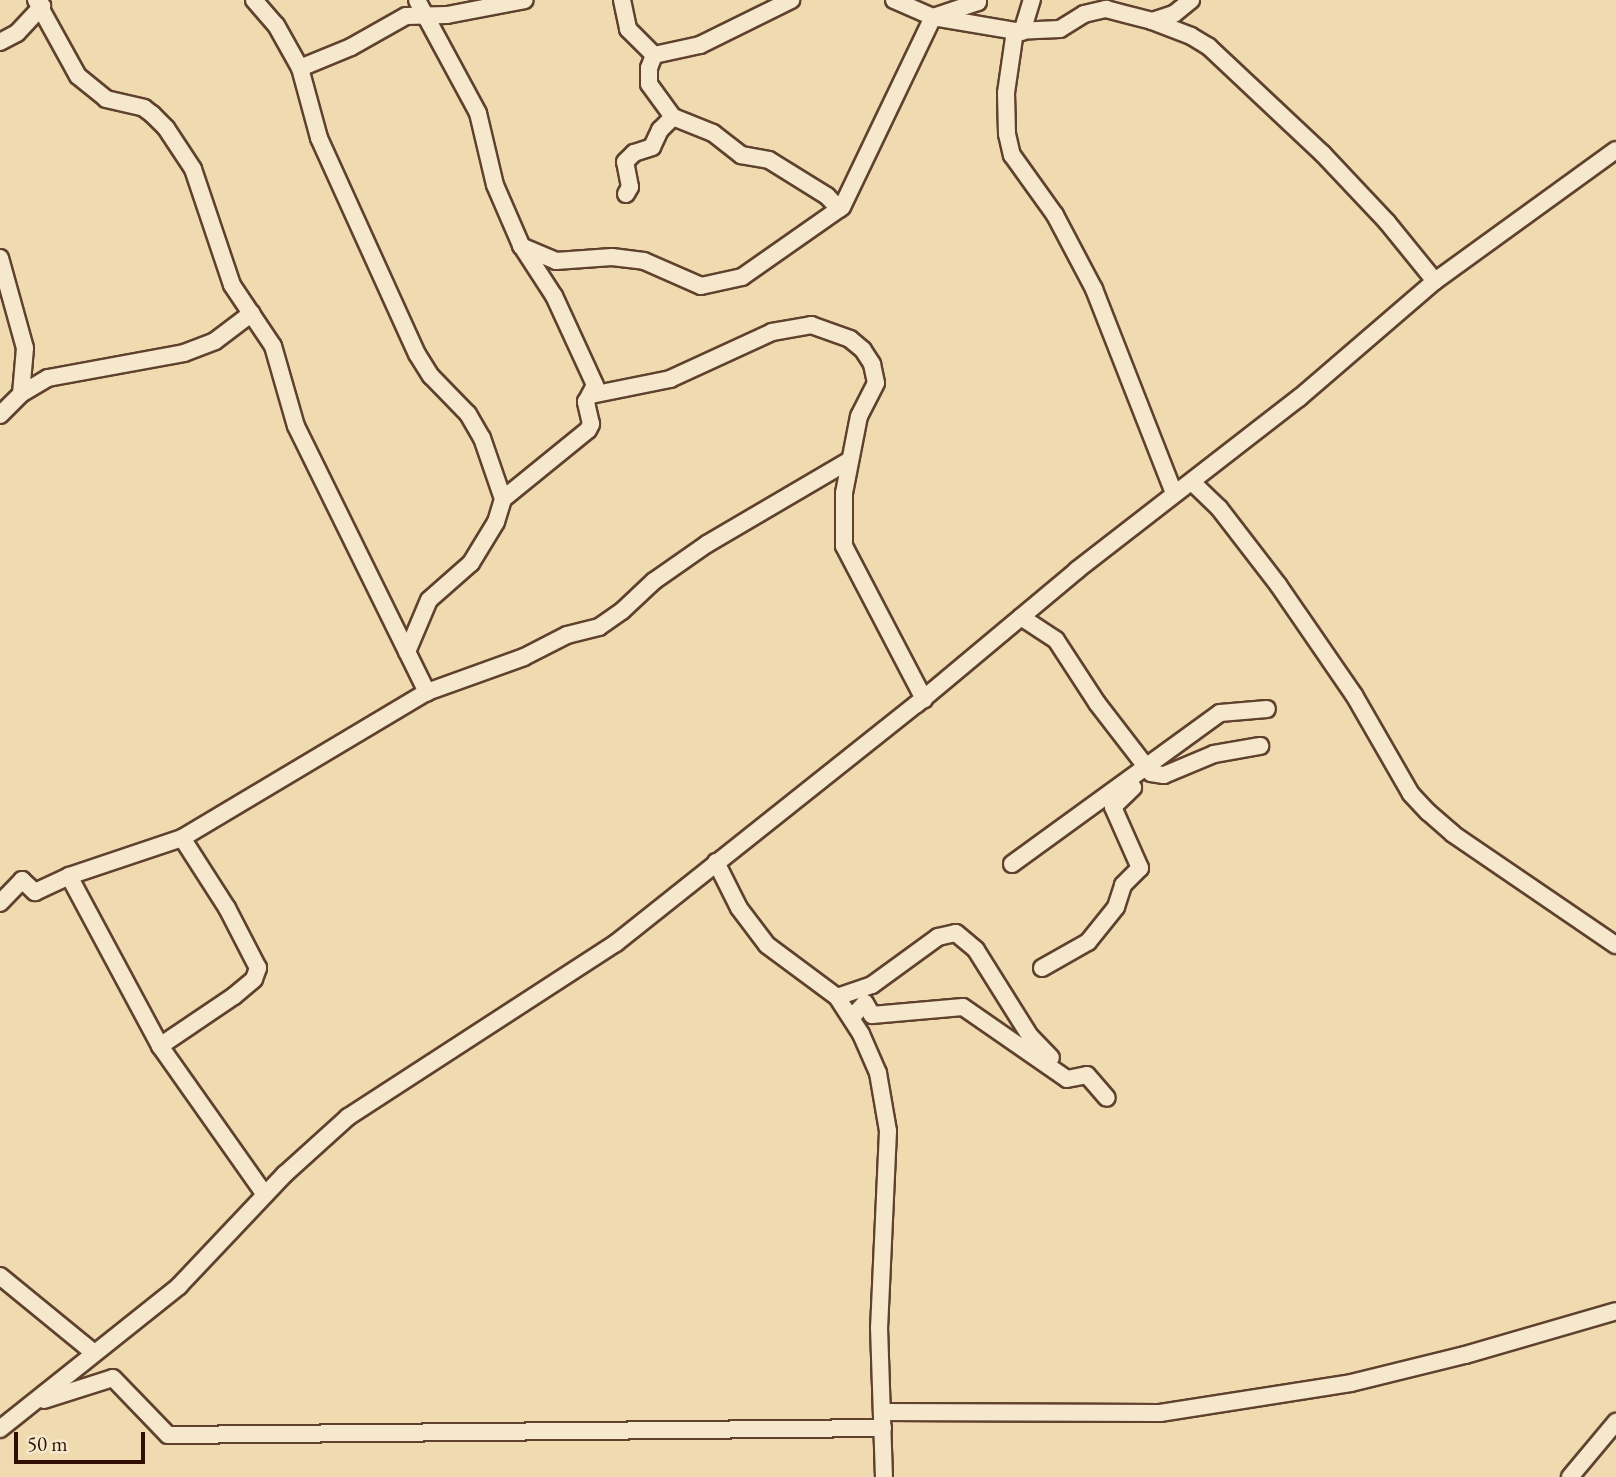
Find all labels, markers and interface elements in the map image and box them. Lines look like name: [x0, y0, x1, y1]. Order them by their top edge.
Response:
scale bar: [18, 1418, 149, 1462]
text: 50 m: [27, 1430, 68, 1457]

